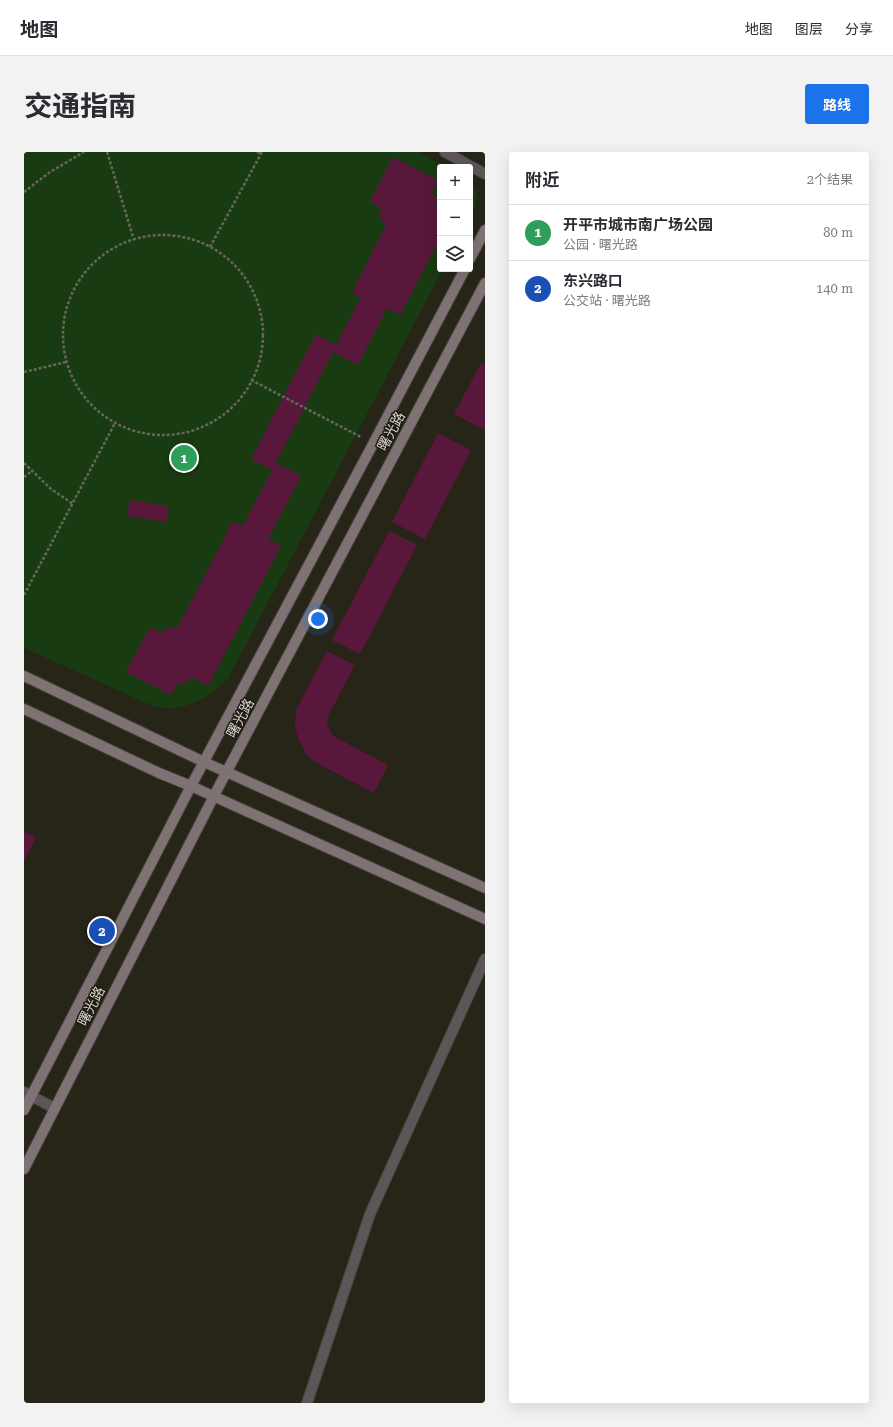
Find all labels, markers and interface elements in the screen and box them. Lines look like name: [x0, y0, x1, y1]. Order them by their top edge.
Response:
text: 地图: [20, 18, 58, 41]
text: 地图: [745, 21, 773, 37]
text: 图层: [795, 21, 823, 37]
text: 分享: [845, 21, 873, 37]
button: 路线: [805, 84, 869, 124]
text: 交通指南: [24, 90, 136, 123]
map controls: [437, 164, 473, 272]
button: +: [437, 164, 473, 200]
text: 附近: [525, 170, 559, 190]
text: 2个结果: [807, 172, 853, 187]
button: −: [437, 200, 473, 236]
text: 开平市城市南广场公园: [563, 216, 713, 234]
text: 1: [534, 225, 542, 240]
text: 80 m: [823, 225, 853, 240]
button: layers: [437, 236, 473, 272]
text: 公园 · 曙光路: [563, 237, 638, 252]
text: 东兴路口: [563, 272, 623, 290]
text: 2: [534, 281, 542, 296]
text: 140 m: [816, 281, 853, 296]
text: 公交站 · 曙光路: [563, 293, 651, 308]
street label: 曙光路: [374, 409, 408, 453]
pin: 1: [171, 443, 197, 473]
your location: [308, 609, 328, 629]
street label: 曙光路: [223, 696, 257, 740]
pin: 2: [89, 916, 115, 946]
street label: 曙光路: [74, 984, 108, 1028]

